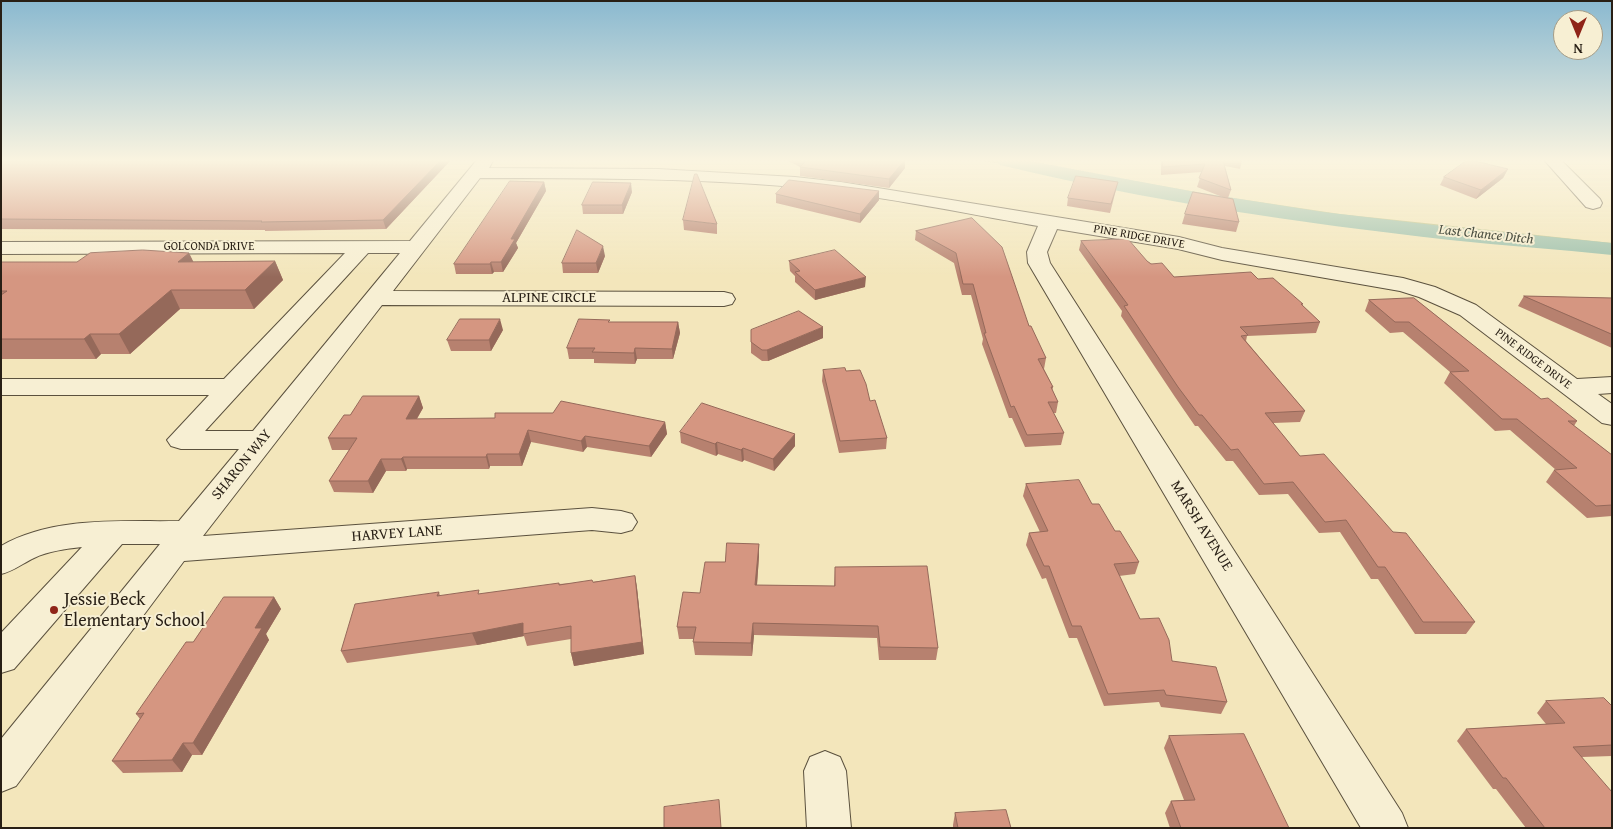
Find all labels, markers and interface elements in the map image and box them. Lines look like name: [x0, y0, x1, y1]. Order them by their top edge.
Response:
north arrow: [1553, 10, 1603, 60]
text: N: [1573, 39, 1583, 59]
street label: PINE RIDGE DRIVE: [1092, 222, 1186, 252]
water label: Last Chance Ditch: [1438, 222, 1534, 248]
street label: GOLCONDA DRIVE: [164, 240, 254, 254]
street label: ALPINE CIRCLE: [502, 289, 596, 307]
street label: PINE RIDGE DRIVE: [1492, 326, 1574, 392]
street label: SHARON WAY: [208, 426, 276, 504]
street label: MARSH AVENUE: [1166, 477, 1236, 575]
street label: HARVEY LANE: [351, 522, 443, 546]
place label: Jessie Beck Elementary School: [64, 589, 205, 632]
marker: Jessie Beck Elementary School: [48, 604, 60, 616]

